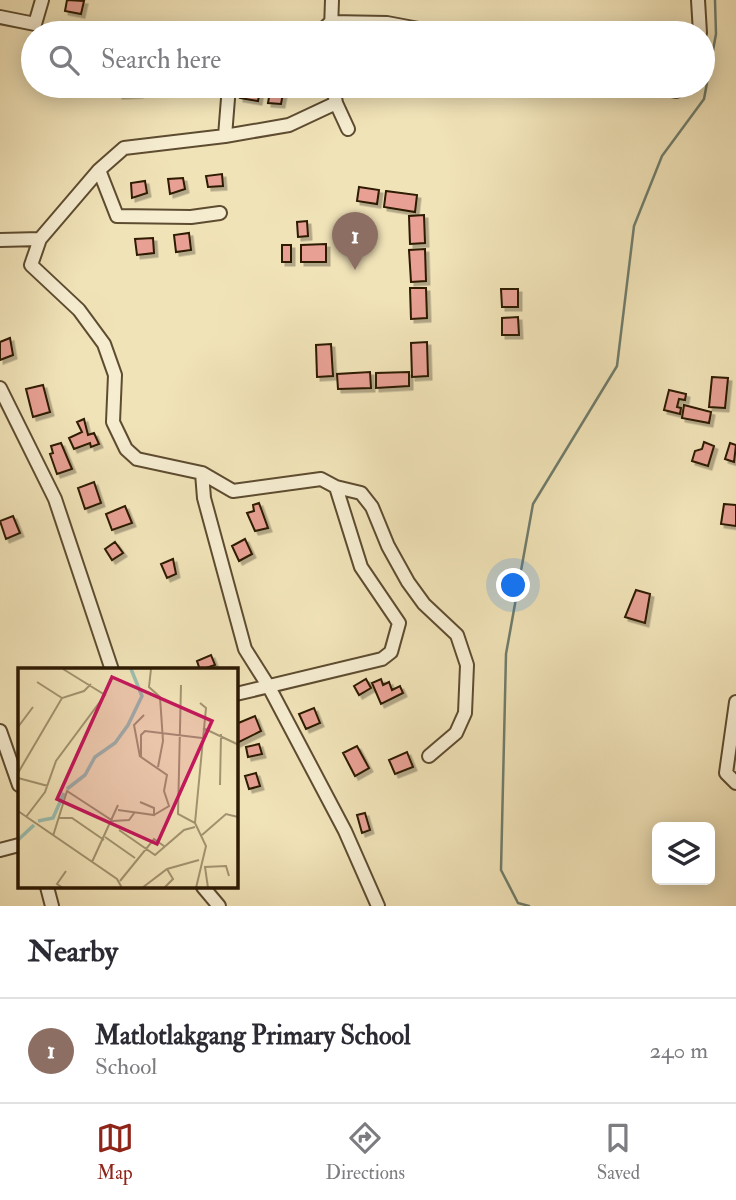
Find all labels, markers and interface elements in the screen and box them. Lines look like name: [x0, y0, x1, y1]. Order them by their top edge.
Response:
search box: [21, 21, 715, 98]
icon: search: [45, 41, 83, 79]
text: Search here: [101, 44, 221, 76]
pin: 1: [332, 212, 378, 270]
your location: [496, 568, 530, 602]
inset map: [18, 668, 238, 888]
map controls: [652, 822, 715, 885]
button: layers: [652, 822, 715, 885]
text: Nearby: [28, 933, 118, 970]
text: Matlotlakgang Primary School: [95, 1020, 411, 1052]
text: 1: [47, 1036, 55, 1065]
text: 240 m: [649, 1036, 708, 1065]
text: School: [95, 1052, 157, 1081]
tab: Map: [96, 1119, 134, 1185]
tab: Directions: [325, 1119, 405, 1185]
tab: Saved: [597, 1119, 640, 1185]

